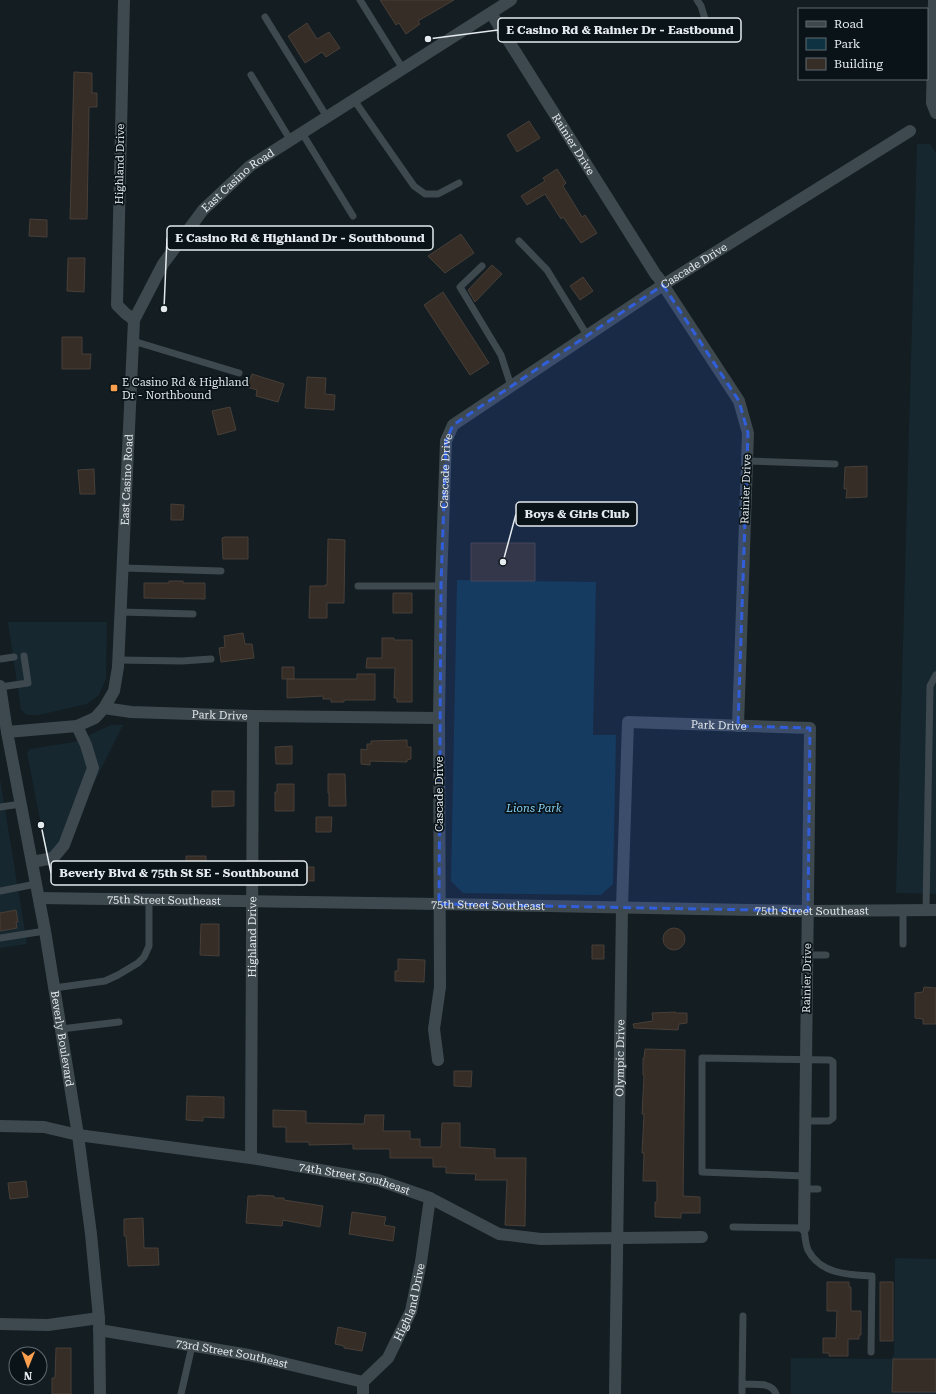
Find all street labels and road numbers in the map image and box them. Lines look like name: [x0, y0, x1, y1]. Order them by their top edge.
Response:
street label: Rainier Drive: [550, 111, 598, 177]
street label: Highland Drive: [113, 123, 127, 205]
street label: East Casino Road: [199, 146, 277, 215]
street label: Cascade Drive: [658, 240, 729, 291]
street label: Cascade Drive: [437, 431, 455, 509]
street label: East Casino Road: [118, 434, 135, 526]
street label: Rainier Drive: [738, 454, 754, 524]
street label: Park Drive: [192, 707, 248, 722]
street label: Park Drive: [691, 718, 747, 732]
street label: Cascade Drive: [433, 756, 446, 832]
street label: 75th Street Southeast: [107, 893, 221, 907]
street label: Highland Drive: [245, 896, 259, 978]
street label: 75th Street Southeast: [431, 897, 545, 913]
street label: 75th Street Southeast: [755, 903, 869, 918]
street label: Rainier Drive: [800, 943, 814, 1013]
street label: Beverly Boulevard: [48, 990, 77, 1087]
street label: Olympic Drive: [613, 1019, 627, 1097]
street label: 74th Street Southeast: [298, 1160, 412, 1197]
street label: Highland Drive: [391, 1262, 427, 1343]
street label: 73rd Street Southeast: [175, 1336, 289, 1371]

